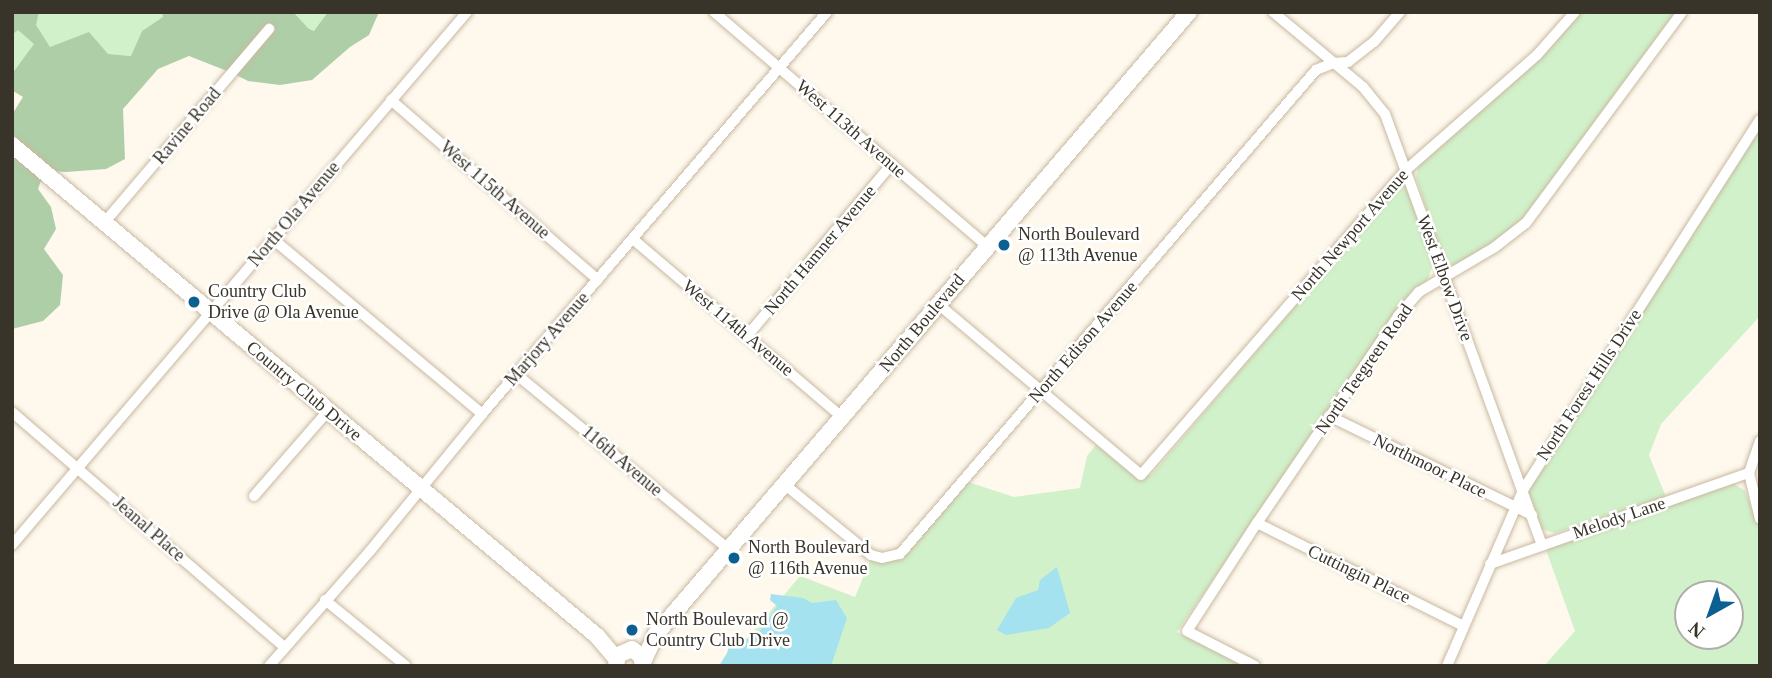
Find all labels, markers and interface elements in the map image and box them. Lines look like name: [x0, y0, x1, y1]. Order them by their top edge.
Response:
street label: West 113th Avenue: [791, 75, 911, 183]
street label: Ravine Road: [149, 83, 225, 169]
street label: West 115th Avenue: [435, 136, 555, 244]
street label: North Ola Avenue: [243, 157, 345, 271]
street label: North Newport Avenue: [1287, 164, 1413, 306]
street label: North Hamner Avenue: [759, 180, 881, 320]
street label: West Elbow Drive: [1412, 212, 1478, 344]
place label: North Boulevard @ 113th Avenue: [1018, 224, 1139, 266]
marker: North Boulevard @ 113th Avenue: [996, 237, 1012, 253]
street label: North Boulevard: [875, 270, 969, 376]
street label: West 114th Avenue: [678, 275, 798, 381]
street label: North Edison Avenue: [1024, 276, 1142, 408]
place label: Country Club Drive @ Ola Avenue: [208, 281, 360, 324]
street label: Marjory Avenue: [500, 287, 594, 391]
marker: Country Club Drive @ Ola Avenue: [186, 294, 202, 310]
street label: North Teegreen Road: [1311, 299, 1417, 439]
street label: North Forest Hills Drive: [1532, 305, 1646, 465]
street label: Country Club Drive: [242, 336, 366, 446]
street label: 116th Avenue: [577, 421, 667, 501]
street label: Northmoor Place: [1370, 429, 1490, 503]
street label: Jeanal Place: [109, 492, 189, 566]
street label: Melody Lane: [1570, 492, 1668, 544]
place label: North Boulevard @ 116th Avenue: [748, 537, 869, 580]
street label: Cuttingin Place: [1304, 540, 1414, 608]
marker: North Boulevard @ 116th Avenue: [726, 550, 742, 566]
north arrow: [1674, 580, 1744, 650]
place label: North Boulevard @ Country Club Drive: [646, 609, 790, 652]
text: N: [1684, 617, 1708, 642]
marker: North Boulevard @ Country Club Drive: [624, 622, 640, 638]

